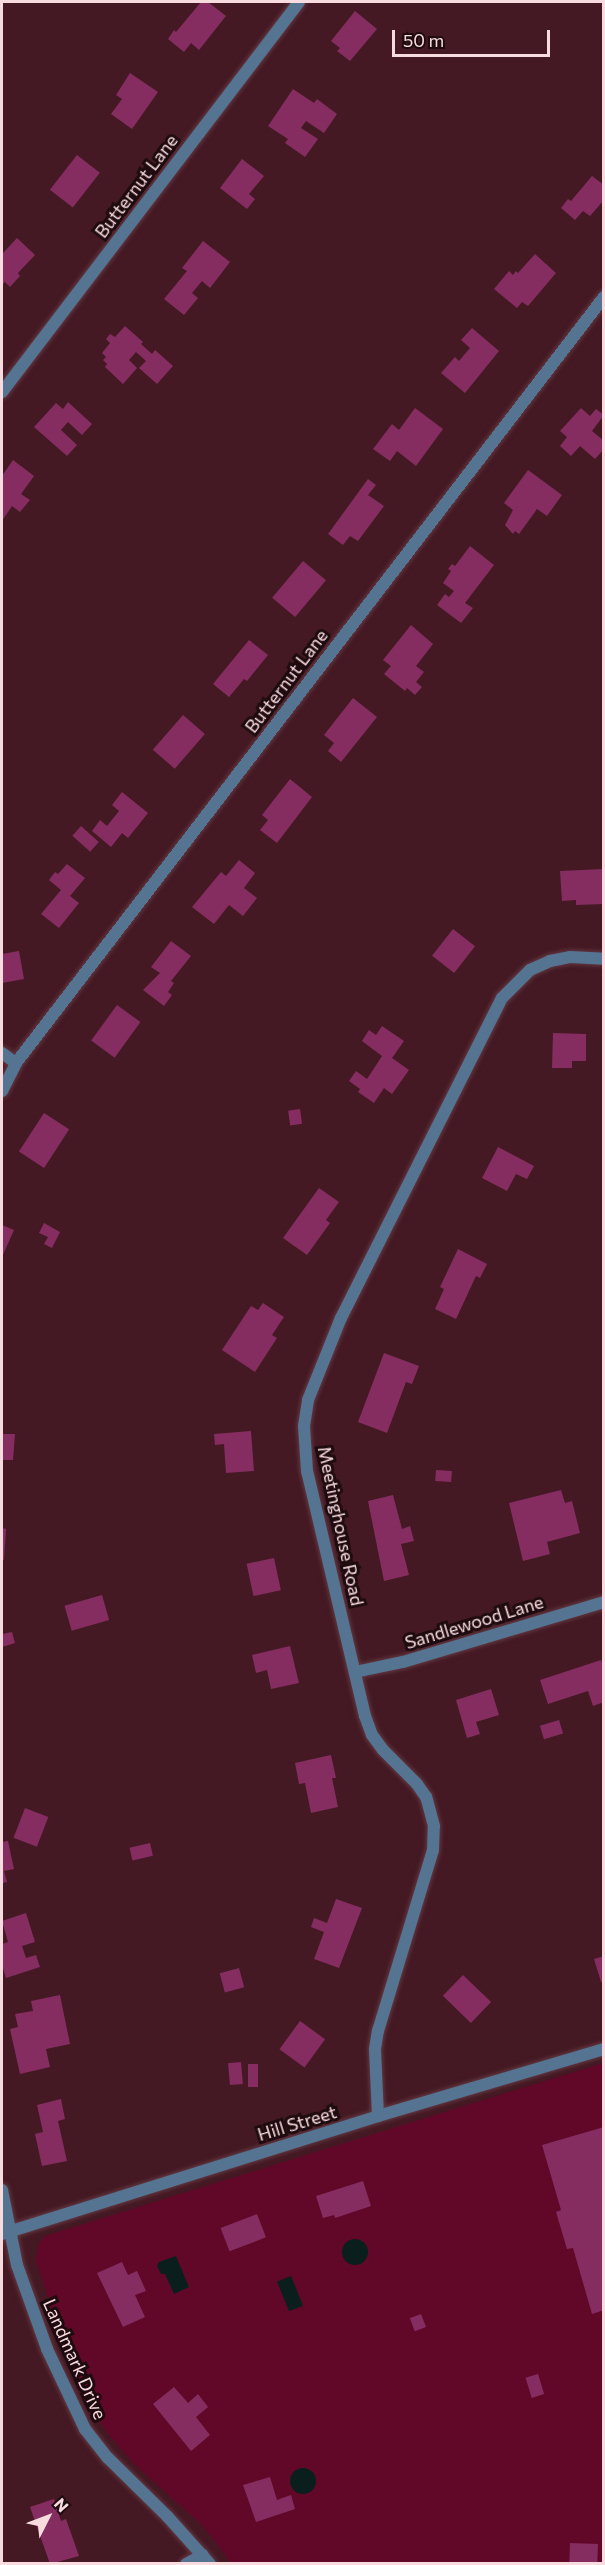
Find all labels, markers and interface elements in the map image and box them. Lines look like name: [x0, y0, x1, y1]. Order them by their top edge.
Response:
scale bar: [395, 18, 552, 56]
text: 50 m: [403, 29, 444, 51]
street label: Butternut Lane: [90, 130, 182, 242]
street label: Butternut Lane: [240, 625, 332, 737]
street label: Meetinghouse Road: [314, 1444, 368, 1608]
street label: Sandlewood Lane: [402, 1591, 546, 1653]
street label: Hill Street: [255, 2101, 339, 2145]
street label: Landmark Drive: [39, 2295, 111, 2423]
north arrow: [18, 2487, 78, 2547]
text: N: [51, 2494, 73, 2515]

